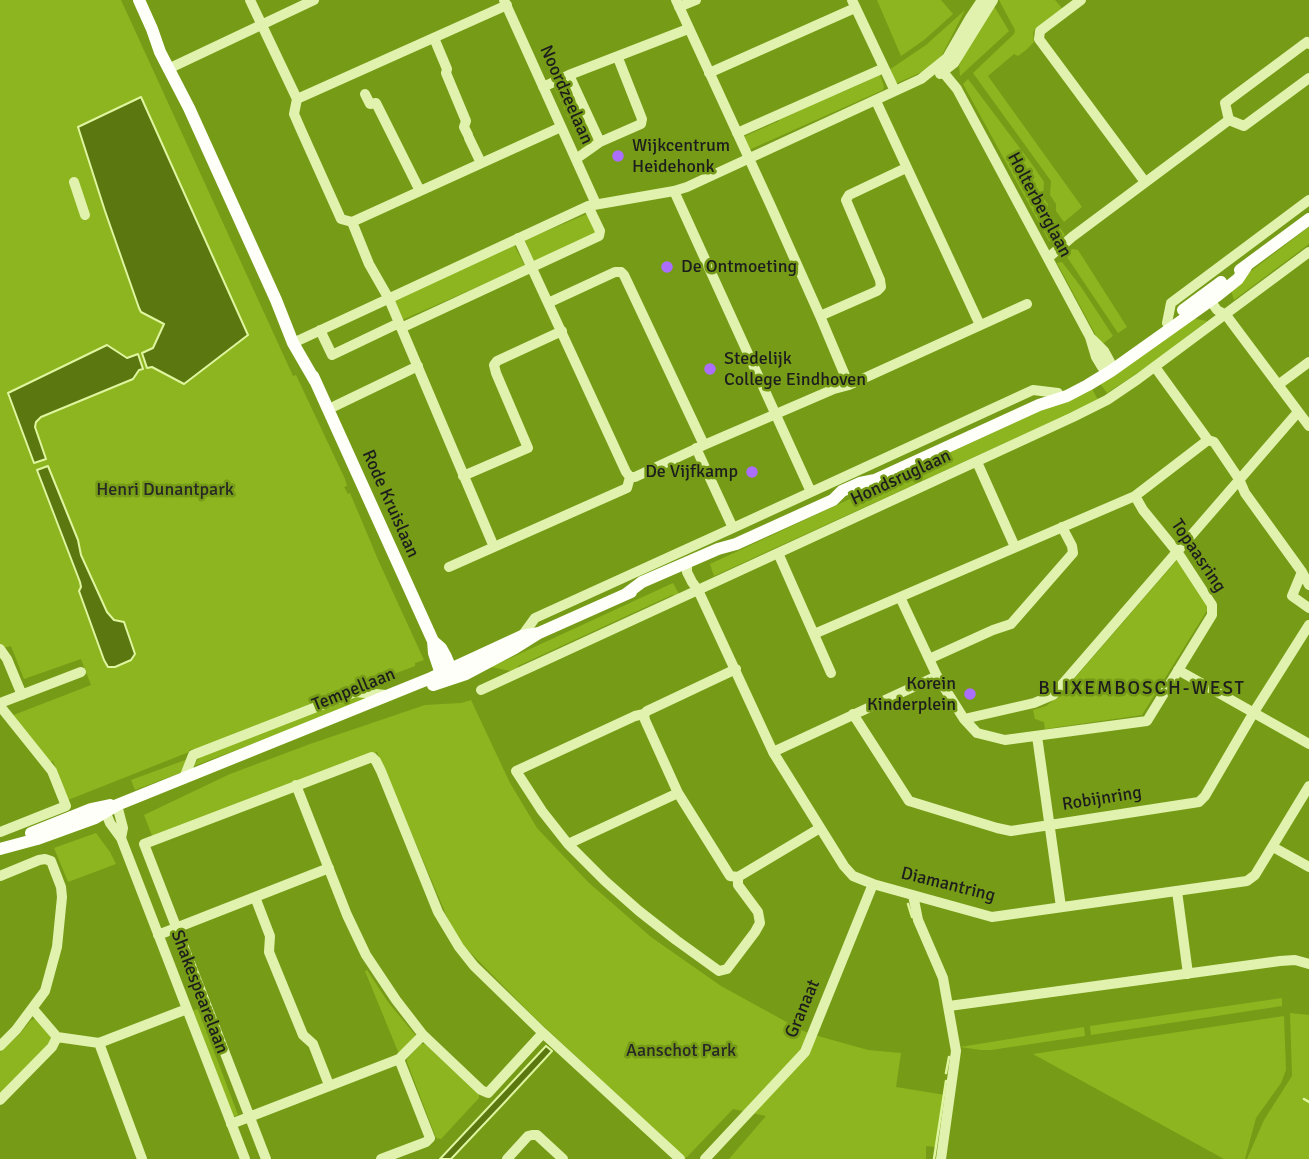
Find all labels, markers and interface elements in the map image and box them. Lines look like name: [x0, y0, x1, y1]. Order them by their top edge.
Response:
street label: Noordzeelaan: [535, 42, 597, 148]
place label: Wijkcentrum Heidehonk: [632, 135, 730, 178]
marker: Wijkcentrum Heidehonk: [610, 148, 626, 164]
street label: Holterberglaan: [1002, 149, 1076, 261]
place label: De Ontmoeting: [681, 256, 797, 278]
marker: De Ontmoeting: [659, 259, 675, 275]
place label: Stedelijk College Eindhoven: [724, 348, 866, 390]
marker: Stedelijk College Eindhoven: [702, 361, 718, 377]
street label: Hondsruglaan: [847, 445, 955, 511]
street label: Rode Kruislaan: [357, 447, 423, 561]
place label: De Vijfkamp: [645, 461, 738, 483]
marker: De Vijfkamp: [744, 464, 760, 480]
park label: Henri Dunantpark: [96, 479, 234, 501]
street label: Topaasring: [1166, 515, 1230, 597]
street label: Tempellaan: [309, 664, 399, 716]
place label: Korein Kinderplein: [867, 673, 956, 716]
district label: BLIXEMBOSCH-WEST: [1040, 678, 1244, 700]
marker: Korein Kinderplein: [962, 686, 978, 702]
street label: Robijnring: [1061, 782, 1143, 816]
street label: Diamantring: [899, 863, 997, 907]
street label: Shakespearelaan: [165, 927, 233, 1057]
street label: Granaat: [781, 977, 825, 1041]
park label: Aanschot Park: [626, 1040, 736, 1062]

